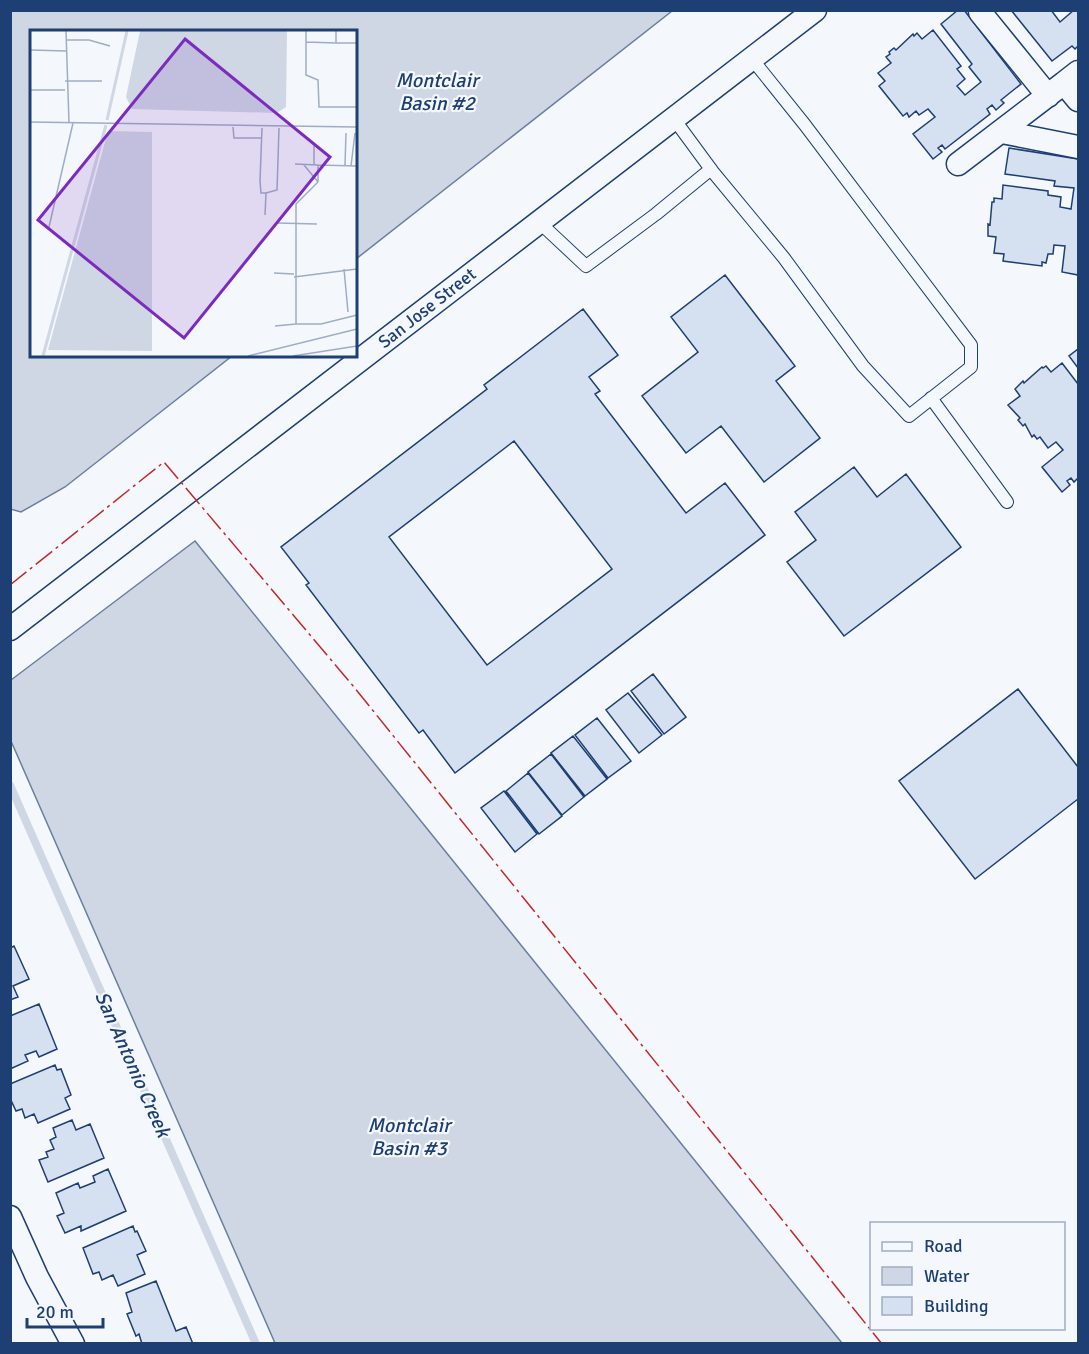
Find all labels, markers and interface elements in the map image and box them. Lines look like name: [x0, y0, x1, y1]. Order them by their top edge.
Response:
inset map: [30, 30, 357, 357]
water label: Montclair Basin #2: [396, 68, 481, 116]
street label: San Jose Street: [374, 263, 480, 353]
water label: San Antonio Creek: [89, 987, 177, 1143]
water label: Montclair Basin #3: [368, 1113, 453, 1161]
legend: [870, 1222, 1065, 1330]
text: Road: [924, 1235, 963, 1257]
text: Water: [924, 1265, 970, 1287]
scale bar: [27, 1291, 104, 1329]
text: Building: [924, 1295, 988, 1317]
text: 20 m: [36, 1301, 74, 1323]

